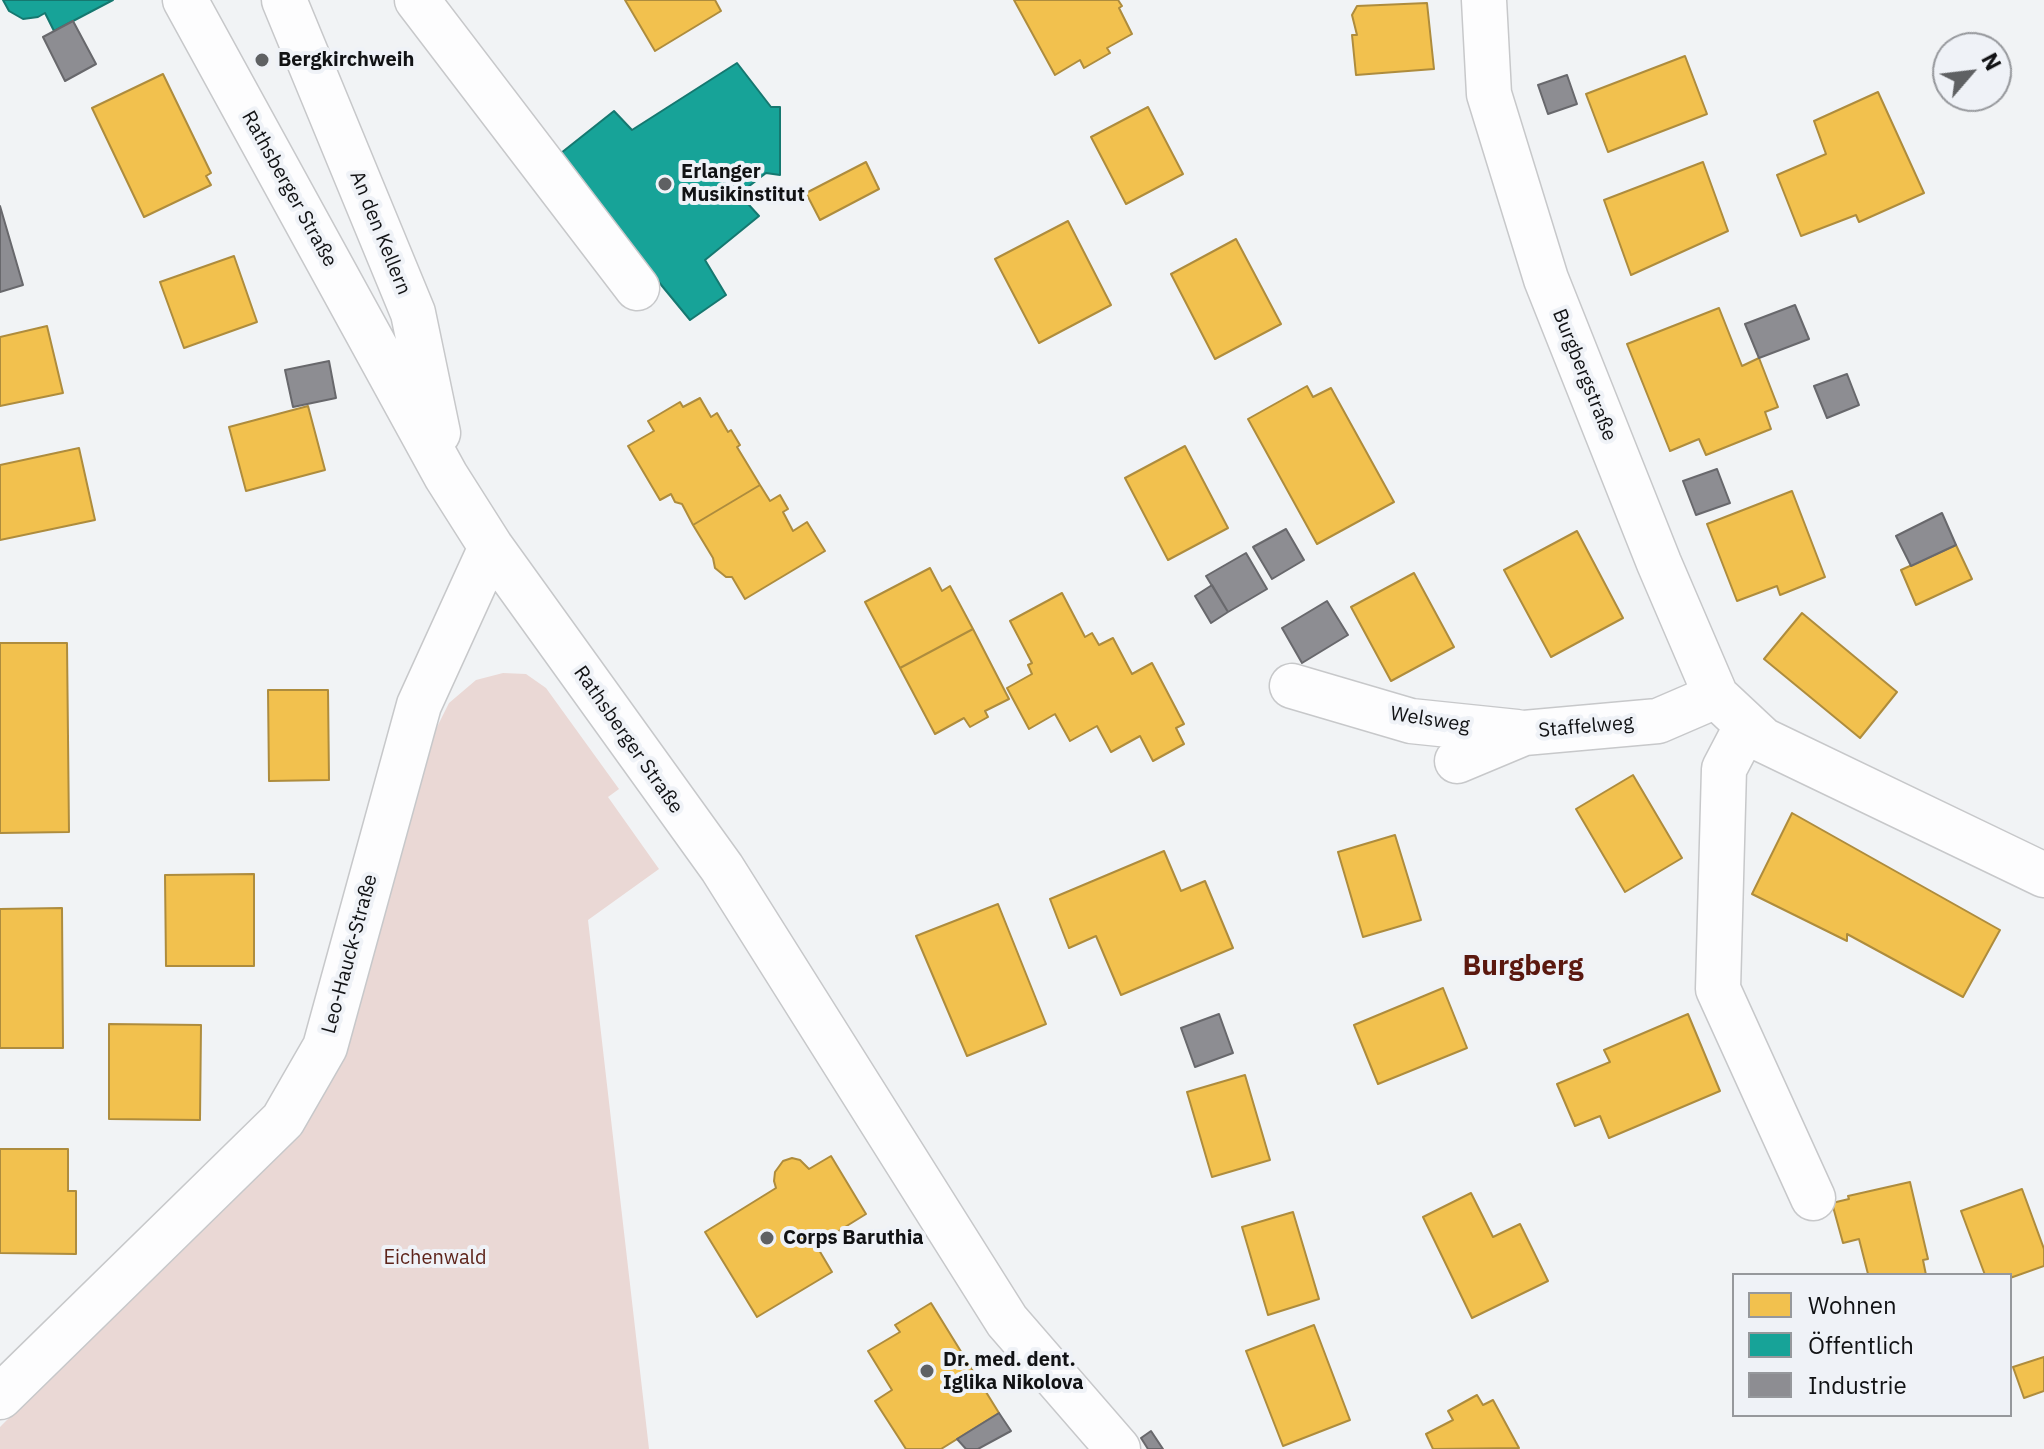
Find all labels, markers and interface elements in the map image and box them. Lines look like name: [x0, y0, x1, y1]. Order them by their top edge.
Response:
north arrow: [1932, 32, 2012, 112]
place label: Bergkirchweih: [278, 48, 414, 72]
text: N: [1975, 48, 2008, 75]
marker: Bergkirchweih: [253, 51, 271, 69]
street label: Rathsberger Straße: [236, 107, 342, 271]
place label: Erlanger Musikinstitut: [681, 160, 805, 207]
street label: An den Kellern: [344, 168, 416, 298]
marker: Erlanger Musikinstitut: [656, 175, 674, 193]
street label: Burgbergstraße: [1547, 305, 1621, 445]
street label: Rathsberger Straße: [568, 662, 688, 818]
street label: Welsweg: [1388, 702, 1472, 738]
street label: Staffelweg: [1537, 711, 1635, 743]
street label: Leo-Hauck-Straße: [317, 872, 383, 1036]
district label: Burgberg: [1463, 950, 1583, 984]
place label: Corps Baruthia: [783, 1226, 924, 1250]
marker: Corps Baruthia: [758, 1229, 776, 1247]
park label: Eichenwald: [383, 1246, 487, 1270]
legend: [1732, 1273, 2012, 1417]
text: Wohnen: [1808, 1289, 1897, 1321]
text: Öffentlich: [1808, 1329, 1914, 1361]
place label: Dr. med. dent. Iglika Nikolova: [943, 1348, 1084, 1395]
marker: Dr. med. dent. Iglika Nikolova: [918, 1362, 936, 1380]
text: Industrie: [1808, 1369, 1907, 1401]

